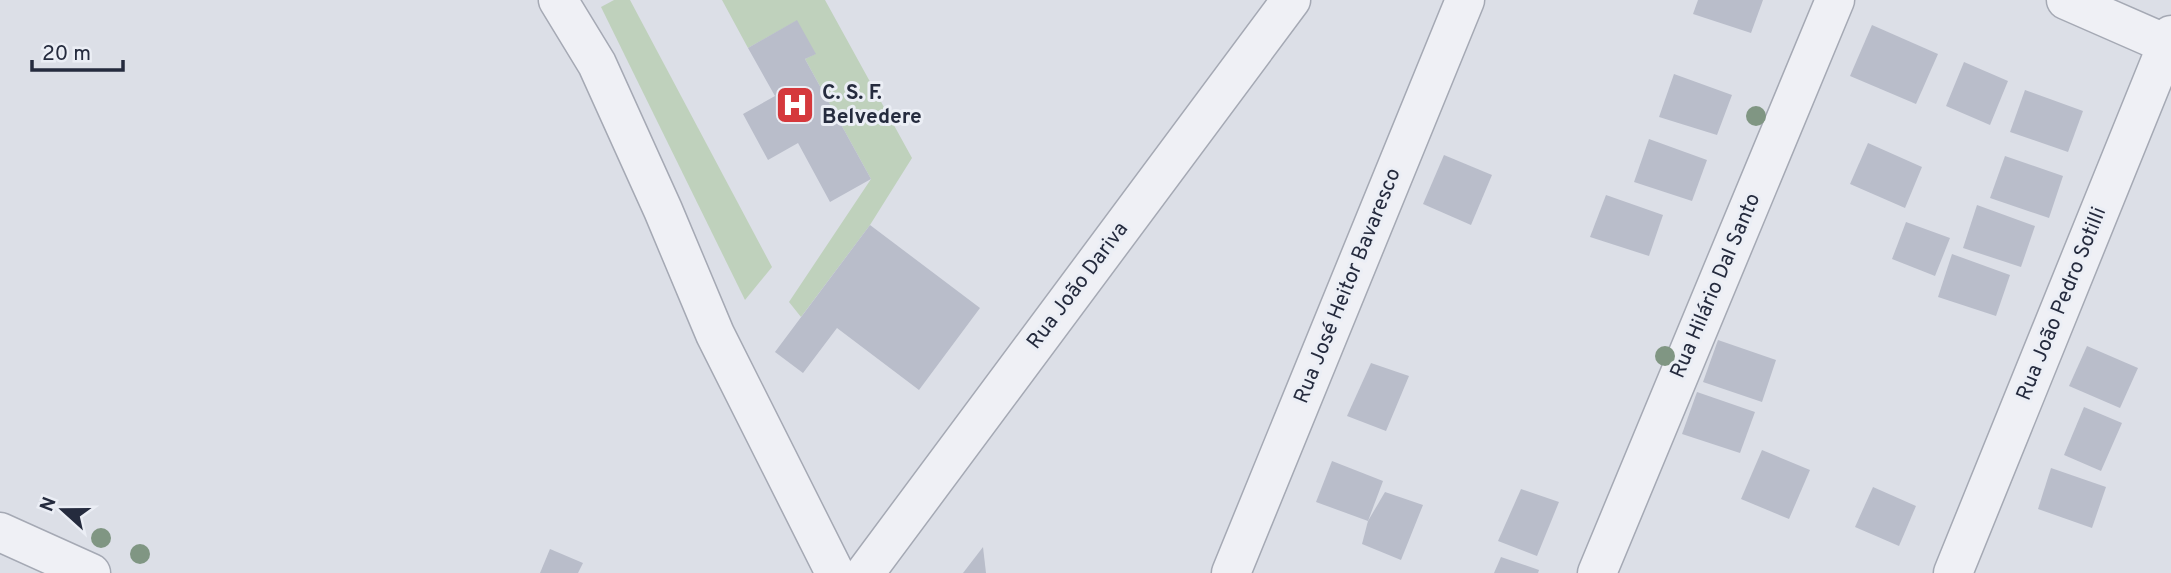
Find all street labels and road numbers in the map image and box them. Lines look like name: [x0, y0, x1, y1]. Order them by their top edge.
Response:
street label: Rua José Heitor Bavaresco: [1288, 164, 1408, 408]
street label: Rua Hilário Dal Santo: [1665, 189, 1767, 383]
street label: Rua João Pedro Sotilli: [2011, 203, 2113, 405]
street label: Rua João Dariva: [1021, 217, 1135, 355]

